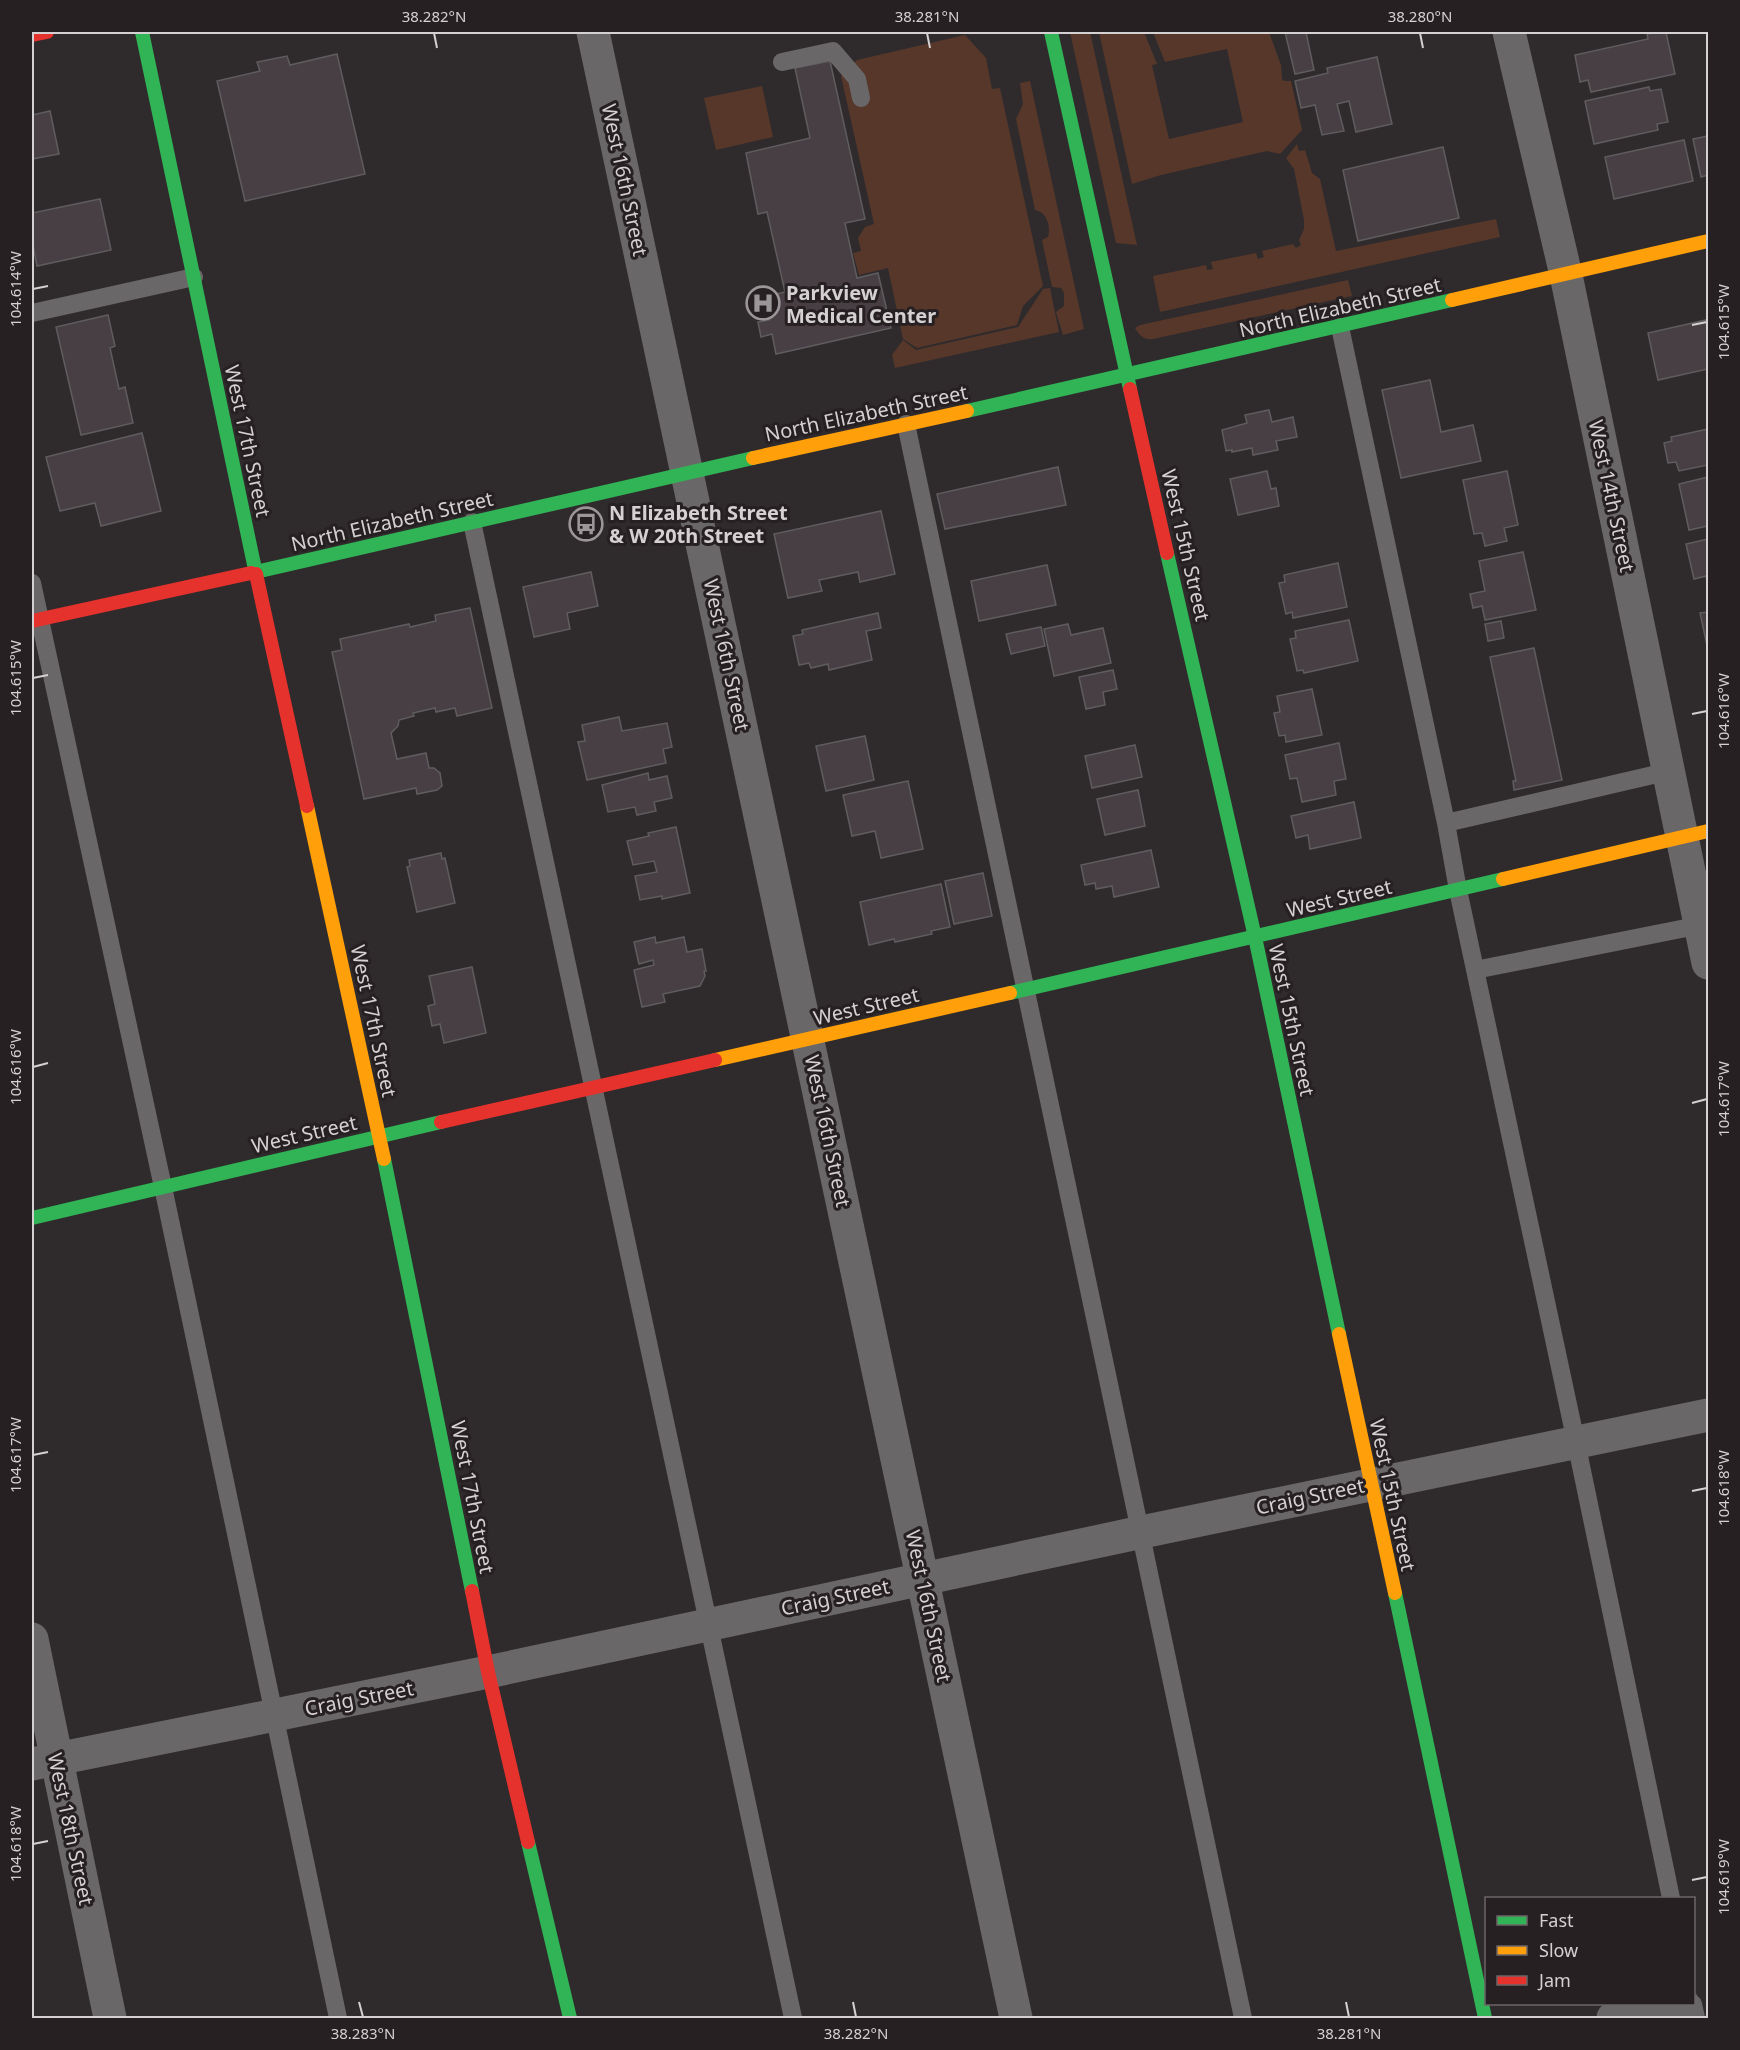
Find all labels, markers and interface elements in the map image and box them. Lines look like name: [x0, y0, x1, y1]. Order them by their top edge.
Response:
text: 38.282°N: [402, 6, 466, 26]
text: 38.281°N: [895, 6, 959, 26]
text: 38.280°N: [1388, 6, 1452, 26]
street label: West 16th Street: [596, 101, 654, 259]
text: 104.614°W: [5, 251, 25, 327]
street label: North Elizabeth Street: [1236, 271, 1444, 343]
place label: Parkview Medical Center: [786, 279, 936, 329]
text: 104.615°W: [1713, 284, 1733, 360]
hospital icon: Parkview Medical Center: [745, 285, 781, 321]
street label: West 17th Street: [219, 362, 277, 520]
street label: North Elizabeth Street: [762, 378, 970, 448]
street label: West 14th Street: [1583, 417, 1641, 575]
street label: West 15th Street: [1155, 466, 1217, 624]
street label: North Elizabeth Street: [288, 485, 496, 557]
place label: N Elizabeth Street & W 20th Street: [609, 499, 788, 549]
bus stop icon: N Elizabeth Street & W 20th Street: [568, 506, 604, 542]
street label: West 16th Street: [698, 576, 756, 734]
text: 104.615°W: [5, 640, 25, 716]
text: 104.616°W: [1713, 673, 1733, 749]
street label: West Street: [1284, 873, 1394, 923]
street label: West 15th Street: [1263, 941, 1321, 1099]
street label: West 17th Street: [345, 942, 403, 1100]
street label: West Street: [811, 981, 921, 1031]
text: 104.616°W: [5, 1029, 25, 1105]
street label: West 16th Street: [799, 1052, 857, 1210]
text: 104.617°W: [1713, 1061, 1733, 1137]
street label: West Street: [249, 1109, 359, 1159]
street label: West 15th Street: [1364, 1416, 1422, 1574]
text: 104.617°W: [5, 1417, 25, 1493]
street label: West 17th Street: [445, 1418, 501, 1576]
text: 104.618°W: [1713, 1450, 1733, 1526]
street label: Craig Street: [1253, 1471, 1367, 1521]
street label: West 16th Street: [900, 1527, 958, 1685]
street label: Craig Street: [778, 1572, 892, 1622]
street label: Craig Street: [302, 1674, 416, 1722]
street label: West 18th Street: [42, 1750, 100, 1908]
text: 104.618°W: [5, 1806, 25, 1882]
text: 104.619°W: [1713, 1839, 1733, 1915]
legend: [1485, 1897, 1695, 2005]
text: Fast: [1539, 1908, 1574, 1932]
text: Slow: [1539, 1938, 1578, 1962]
text: Jam: [1537, 1968, 1571, 1992]
text: 38.283°N: [331, 2023, 395, 2043]
text: 38.282°N: [824, 2023, 888, 2043]
text: 38.281°N: [1317, 2023, 1381, 2043]

